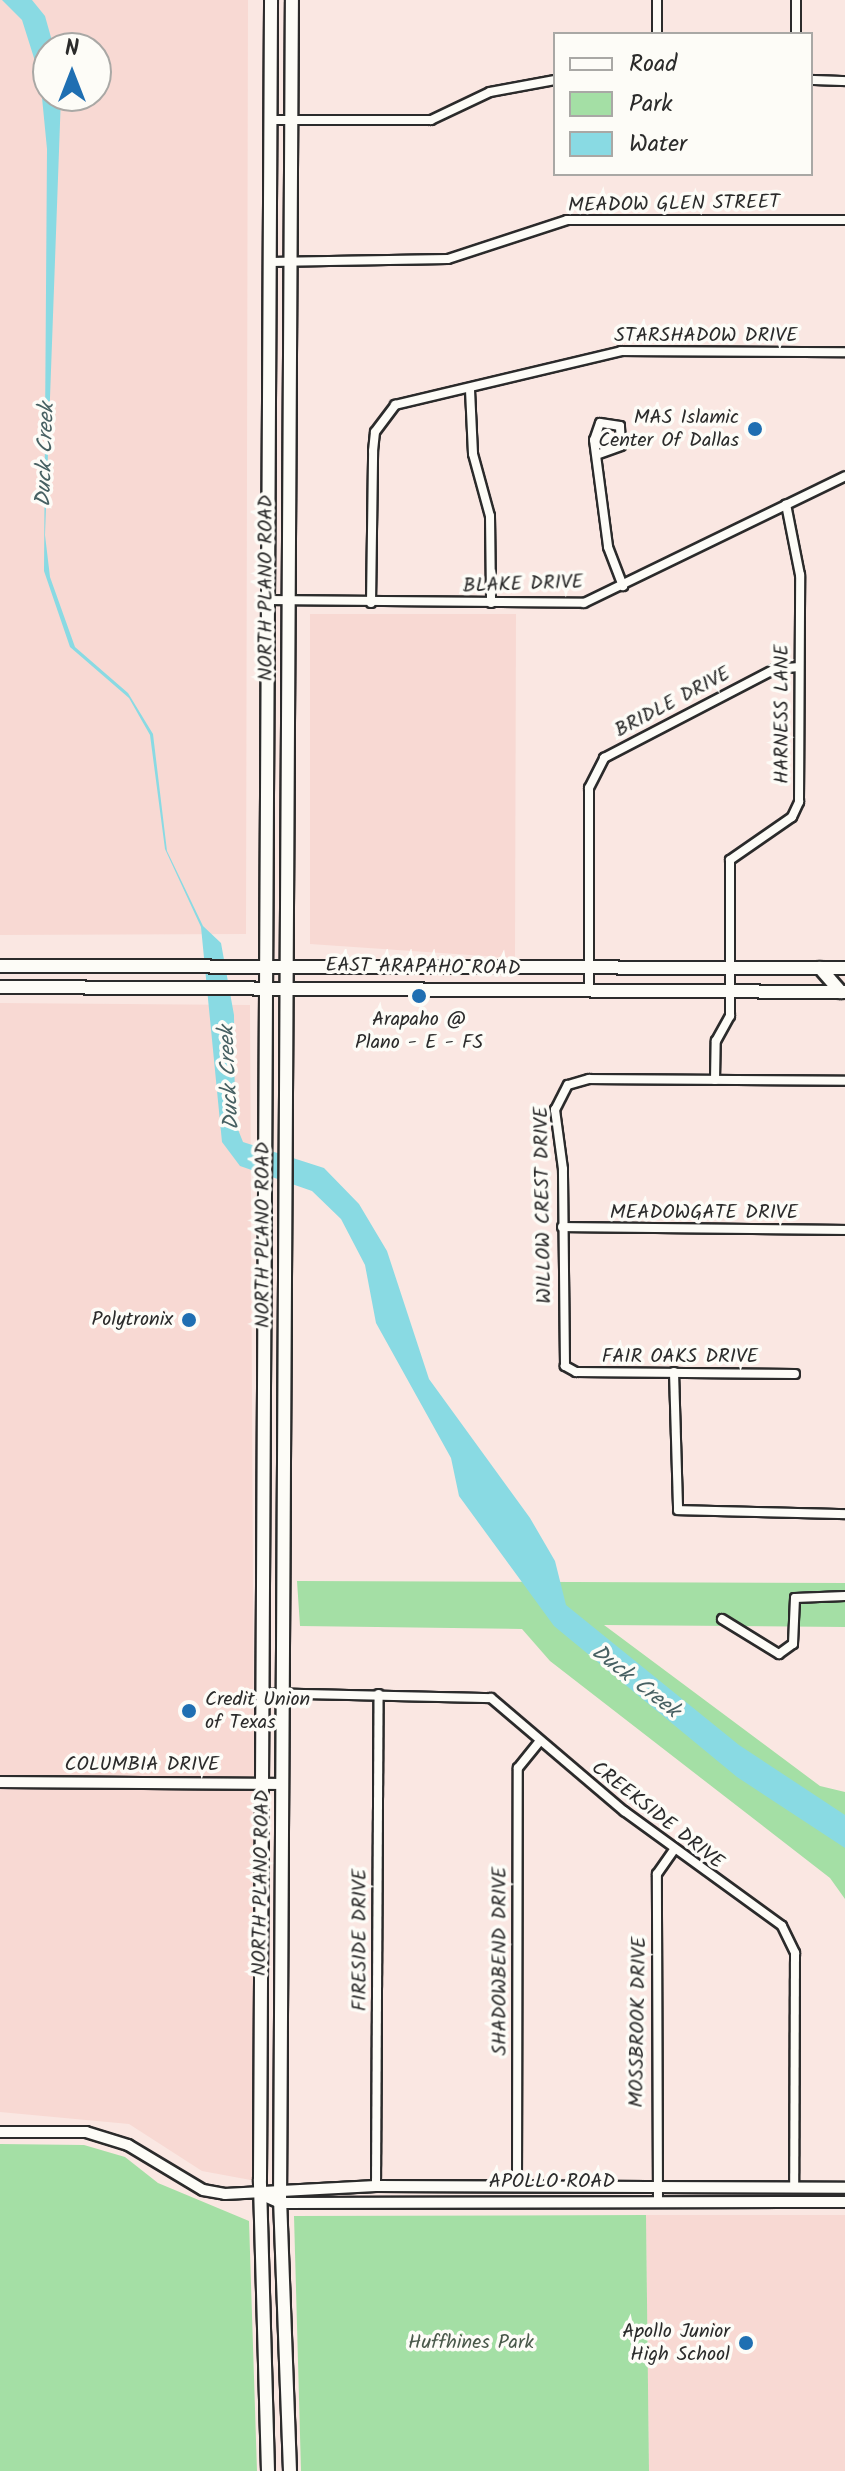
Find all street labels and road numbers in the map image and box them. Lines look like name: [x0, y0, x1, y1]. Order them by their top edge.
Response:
street label: MEADOW GLEN STREET: [568, 191, 780, 219]
street label: STARSHADOW DRIVE: [614, 324, 798, 348]
street label: NORTH PLANO ROAD: [255, 495, 279, 681]
street label: BLAKE DRIVE: [462, 571, 584, 599]
street label: HARNESS LANE: [771, 644, 795, 784]
street label: BRIDLE DRIVE: [611, 663, 735, 743]
street label: EAST ARAPAHO ROAD: [325, 954, 521, 982]
street label: WILLOW CREST DRIVE: [530, 1106, 558, 1304]
street label: NORTH PLANO ROAD: [252, 1142, 276, 1328]
street label: MEADOWGATE DRIVE: [610, 1201, 798, 1225]
street label: FAIR OAKS DRIVE: [602, 1345, 758, 1369]
street label: COLUMBIA DRIVE: [64, 1753, 220, 1777]
street label: CREEKSIDE DRIVE: [586, 1757, 728, 1875]
street label: NORTH PLANO ROAD: [248, 1790, 276, 1976]
street label: SHADOWBEND DRIVE: [489, 1867, 513, 2055]
street label: FIRESIDE DRIVE: [349, 1869, 373, 2011]
street label: MOSSBROOK DRIVE: [626, 1936, 652, 2108]
street label: APOLLO ROAD: [489, 2170, 615, 2194]

